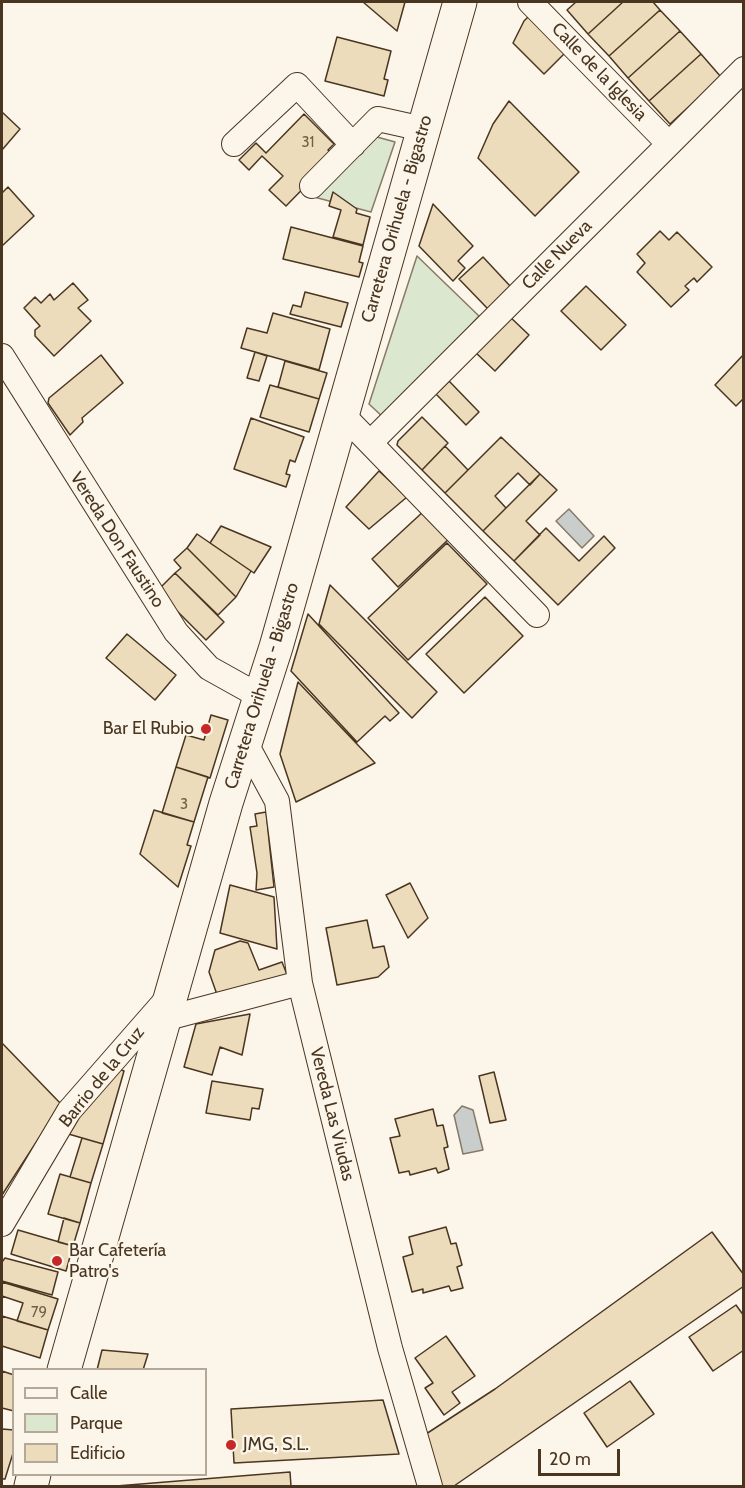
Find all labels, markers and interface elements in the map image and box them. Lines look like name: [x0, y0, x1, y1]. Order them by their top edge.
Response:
street label: Calle de la Iglesia: [547, 18, 651, 126]
street label: Carretera Orihuela - Bigastro: [357, 113, 437, 325]
house number: 31: [301, 134, 315, 152]
street label: Calle Nueva: [518, 216, 596, 294]
street label: Vereda Don Faustino: [65, 468, 169, 612]
street label: Carretera Orihuela - Bigastro: [220, 580, 304, 792]
place label: Bar El Rubio: [103, 718, 194, 740]
marker: Bar El Rubio: [199, 722, 213, 736]
house number: 3: [180, 796, 188, 814]
street label: Barrio de la Cruz: [55, 1022, 149, 1132]
street label: Vereda Las Viudas: [305, 1045, 359, 1183]
place label: Bar Cafetería Patro's: [69, 1240, 166, 1282]
marker: Bar Cafetería Patro's: [50, 1254, 64, 1268]
house number: 79: [31, 1304, 47, 1322]
legend: [12, 1368, 207, 1476]
text: Calle: [70, 1382, 107, 1404]
text: Parque: [70, 1412, 123, 1434]
place label: JMG, S.L.: [243, 1434, 309, 1456]
scale bar: [541, 1437, 624, 1475]
marker: JMG, S.L.: [224, 1438, 238, 1452]
text: Edificio: [70, 1442, 125, 1464]
text: 20 m: [549, 1448, 591, 1470]

